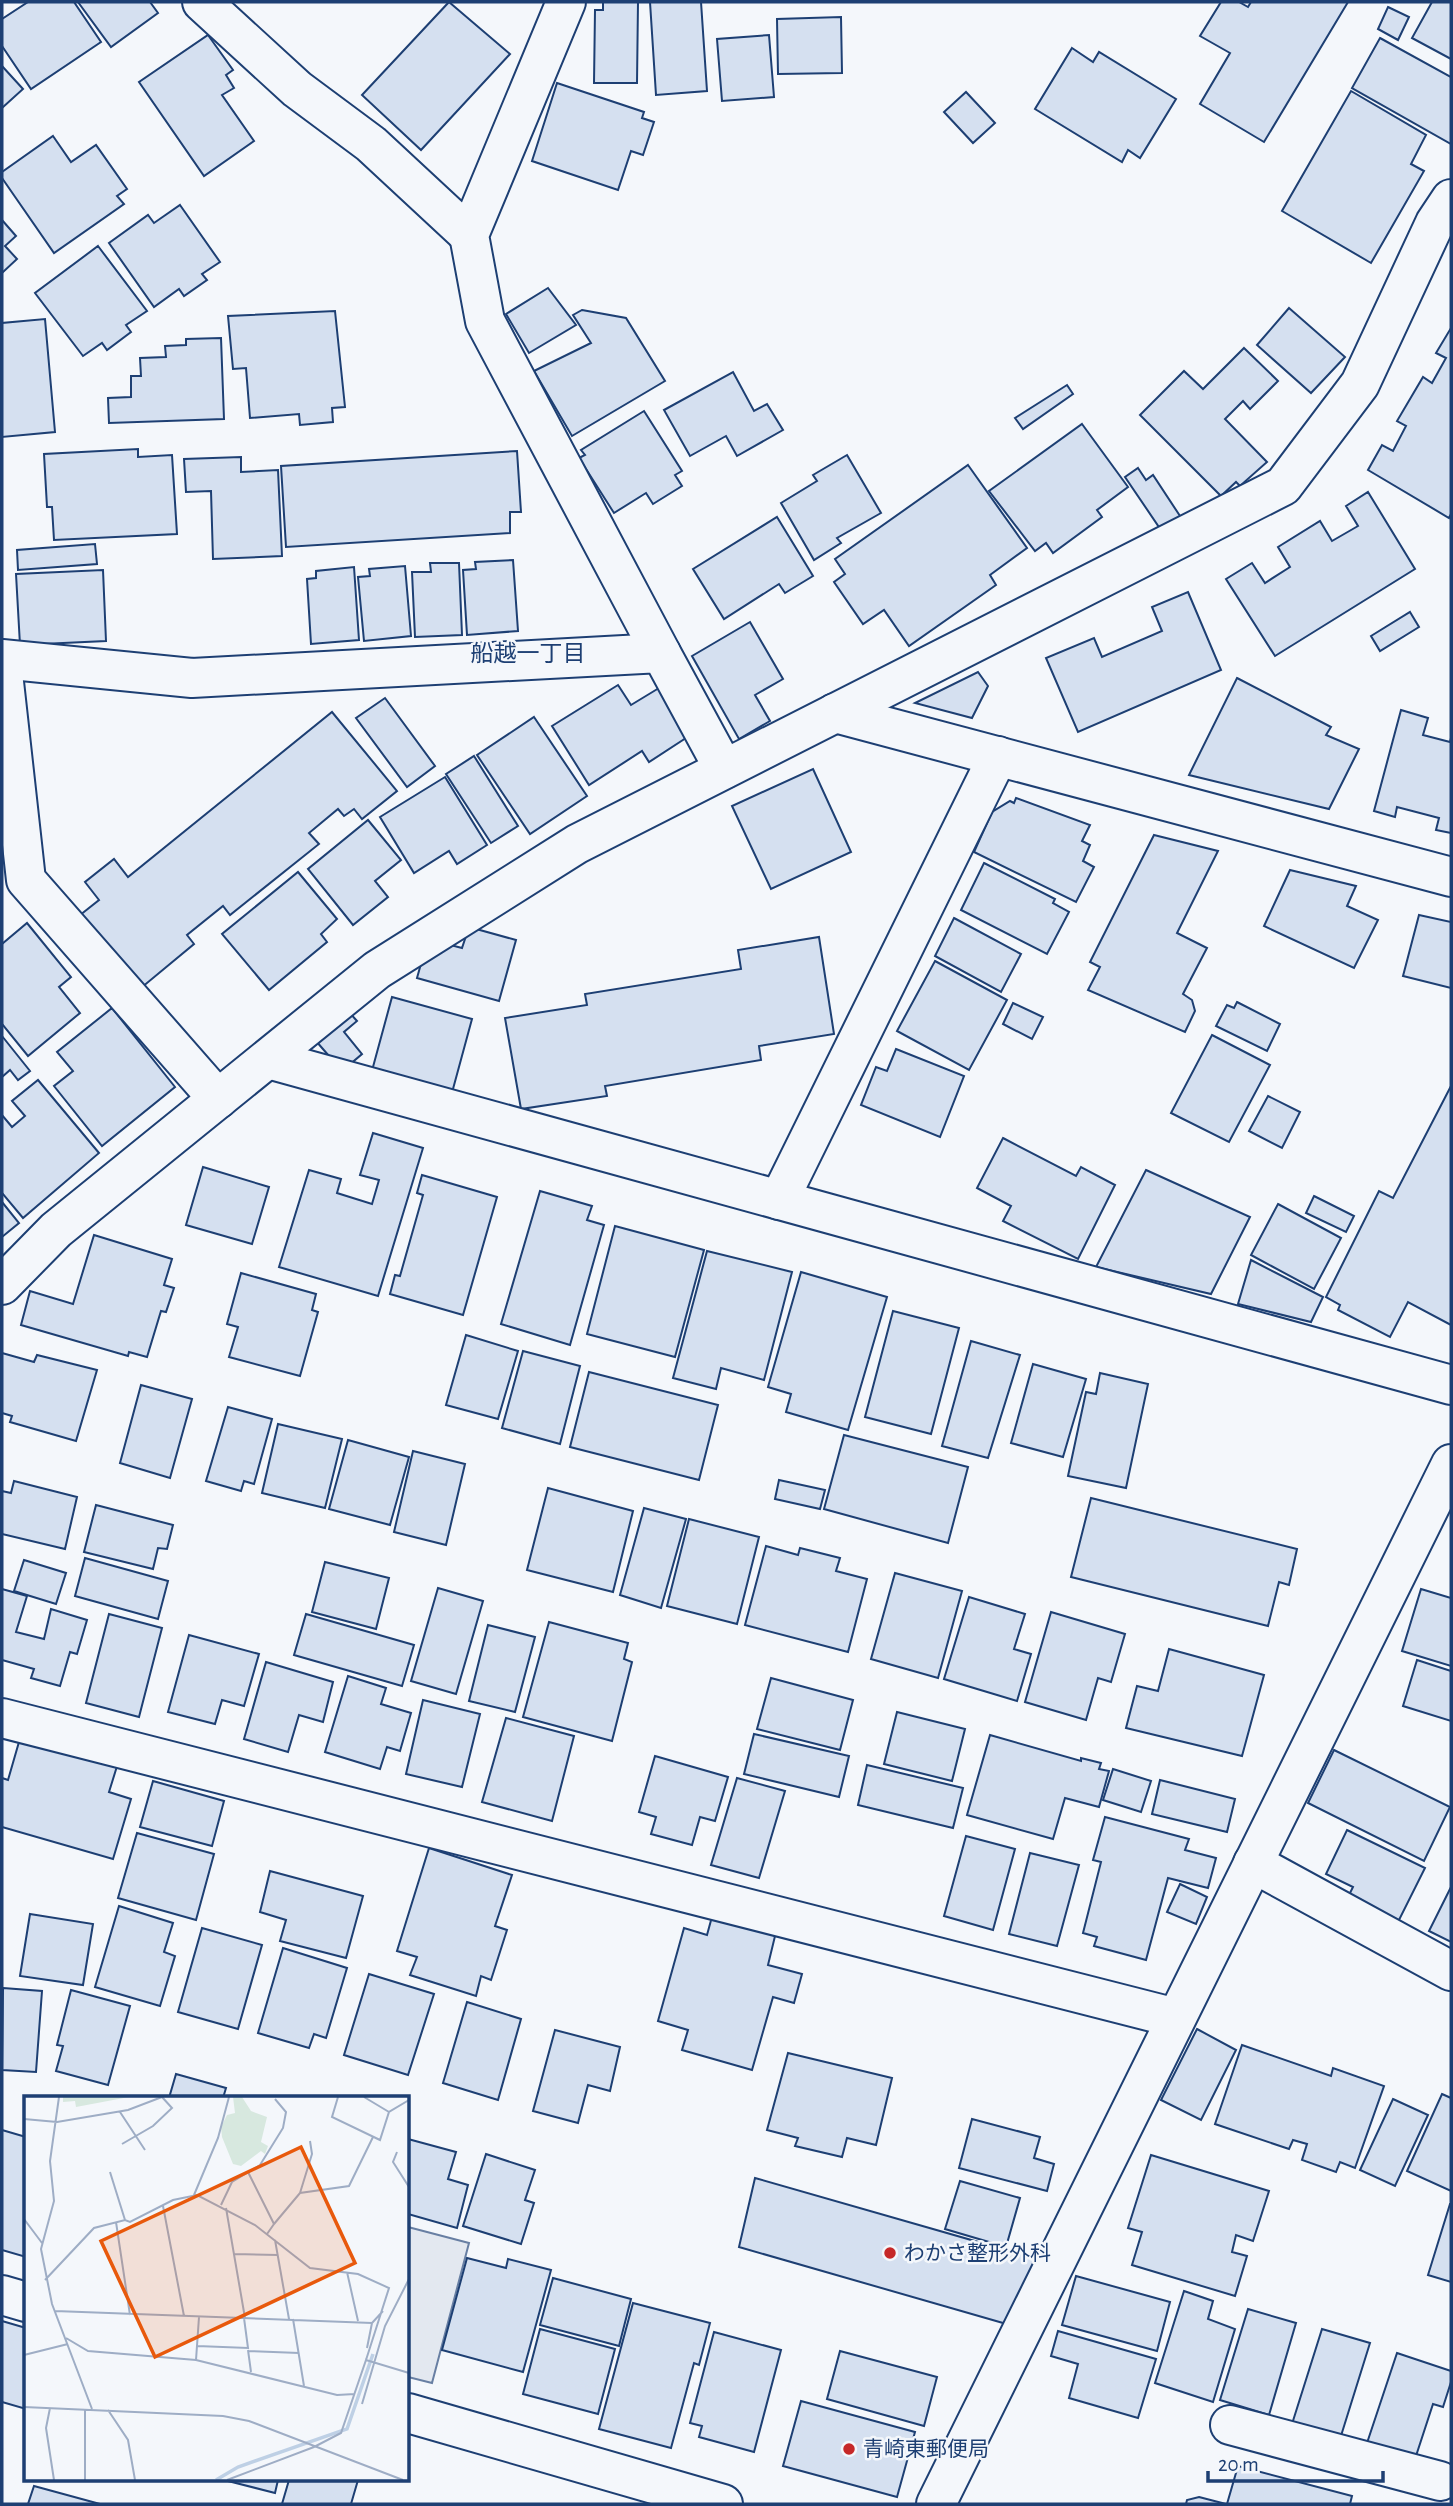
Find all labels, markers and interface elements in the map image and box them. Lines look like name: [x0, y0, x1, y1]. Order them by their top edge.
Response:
district label: 船越一丁目: [471, 641, 586, 666]
inset map: [24, 2096, 410, 2482]
place label: わかさ整形外科: [904, 2242, 1051, 2264]
marker: わかさ整形外科: [882, 2245, 898, 2261]
place label: 青崎東郵便局: [863, 2438, 989, 2460]
scale bar: [1208, 2440, 1383, 2484]
marker: 青崎東郵便局: [841, 2441, 857, 2457]
text: 20 m: [1218, 2454, 1259, 2475]

